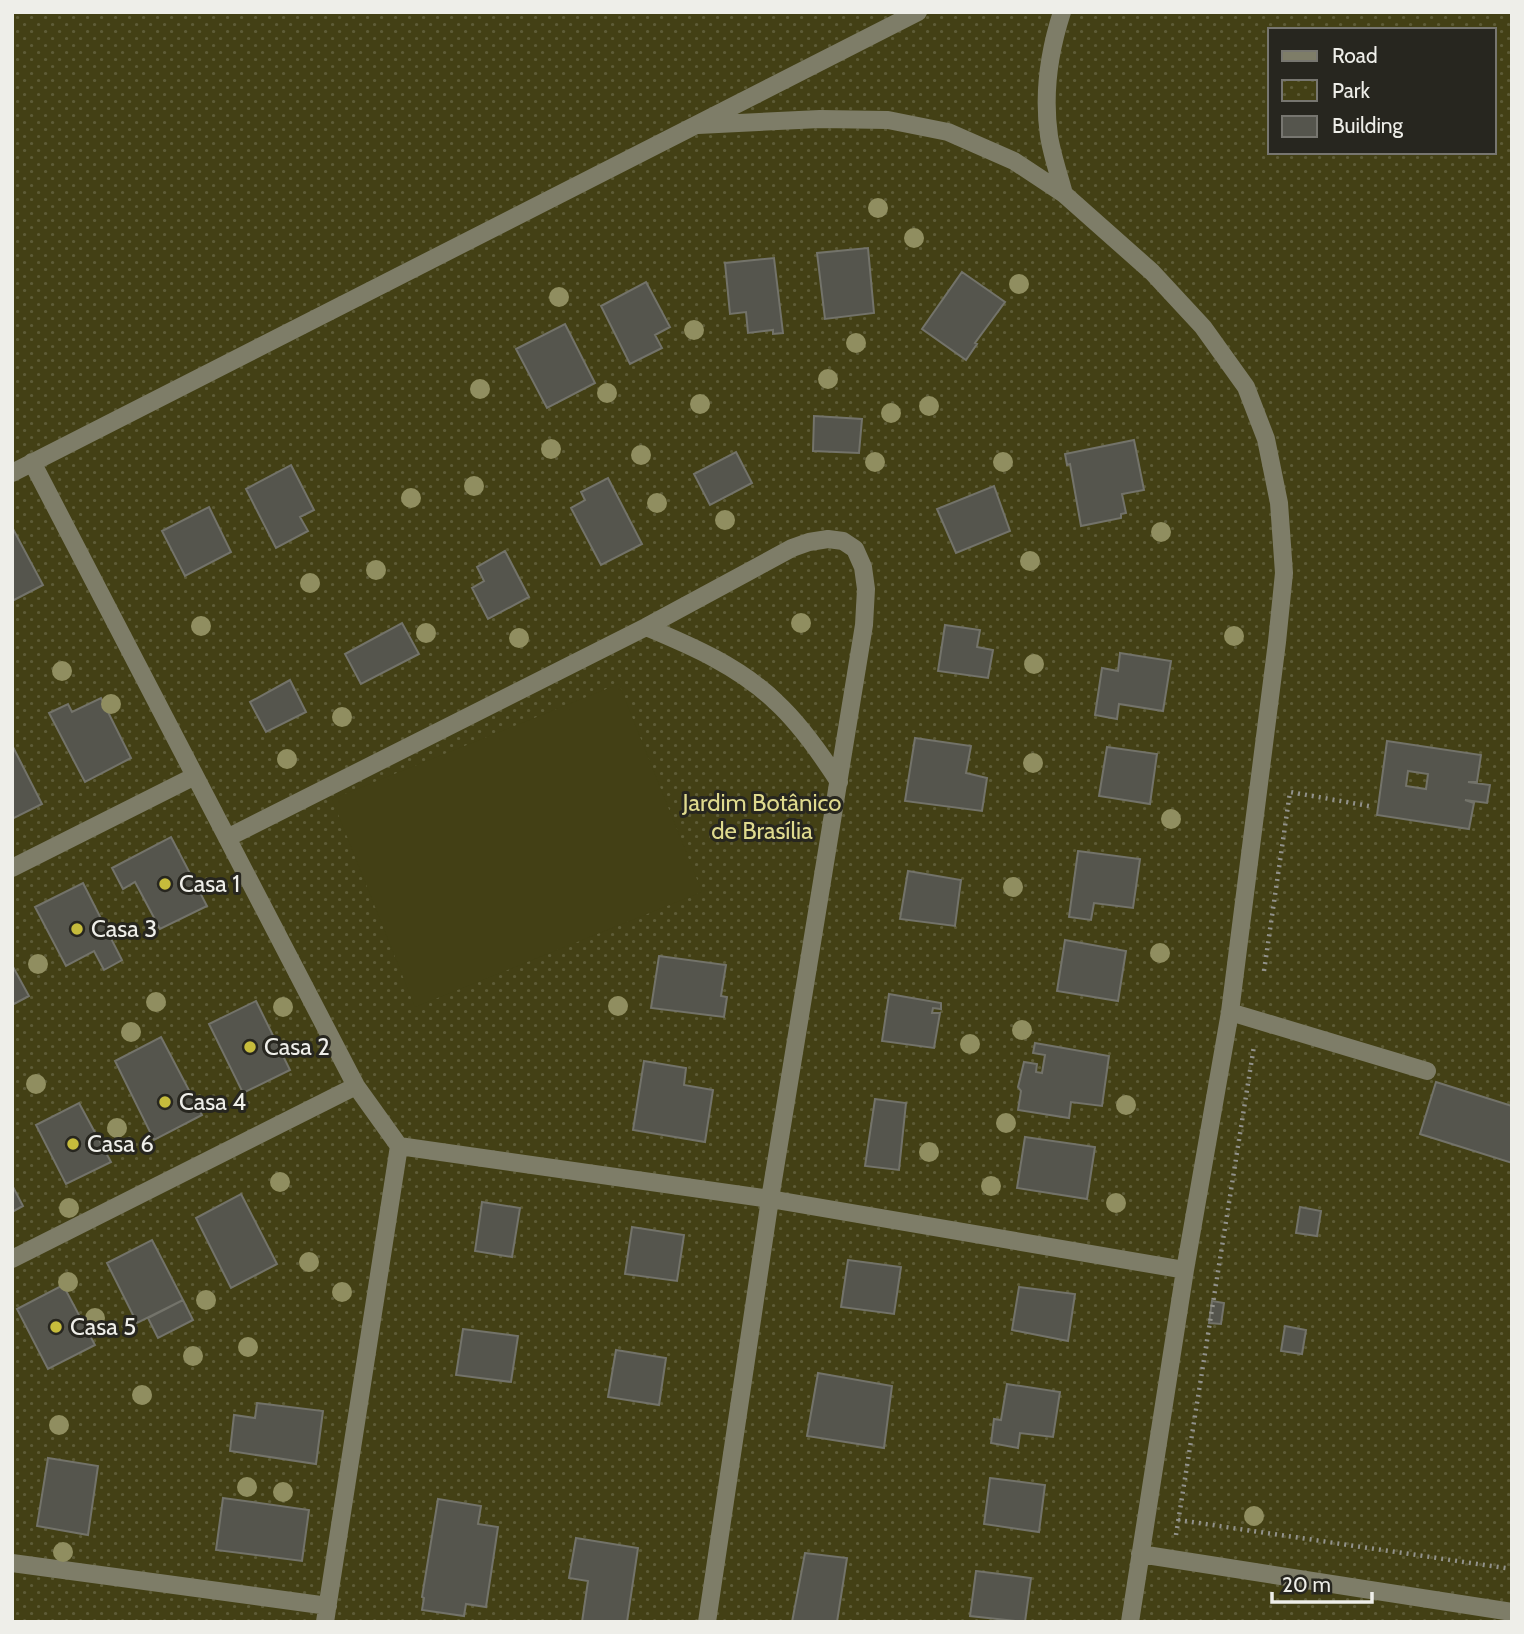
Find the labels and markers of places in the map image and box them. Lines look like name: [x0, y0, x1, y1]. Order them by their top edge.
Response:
place label: Casa 1: [179, 869, 240, 898]
marker: Casa 1: [157, 876, 173, 892]
place label: Casa 3: [91, 914, 157, 943]
marker: Casa 3: [69, 921, 85, 937]
place label: Casa 2: [264, 1032, 330, 1061]
marker: Casa 2: [242, 1039, 258, 1055]
place label: Casa 4: [179, 1087, 246, 1116]
marker: Casa 4: [157, 1094, 173, 1110]
place label: Casa 6: [87, 1129, 154, 1158]
marker: Casa 6: [65, 1136, 81, 1152]
place label: Casa 5: [70, 1312, 136, 1341]
marker: Casa 5: [48, 1319, 64, 1335]

